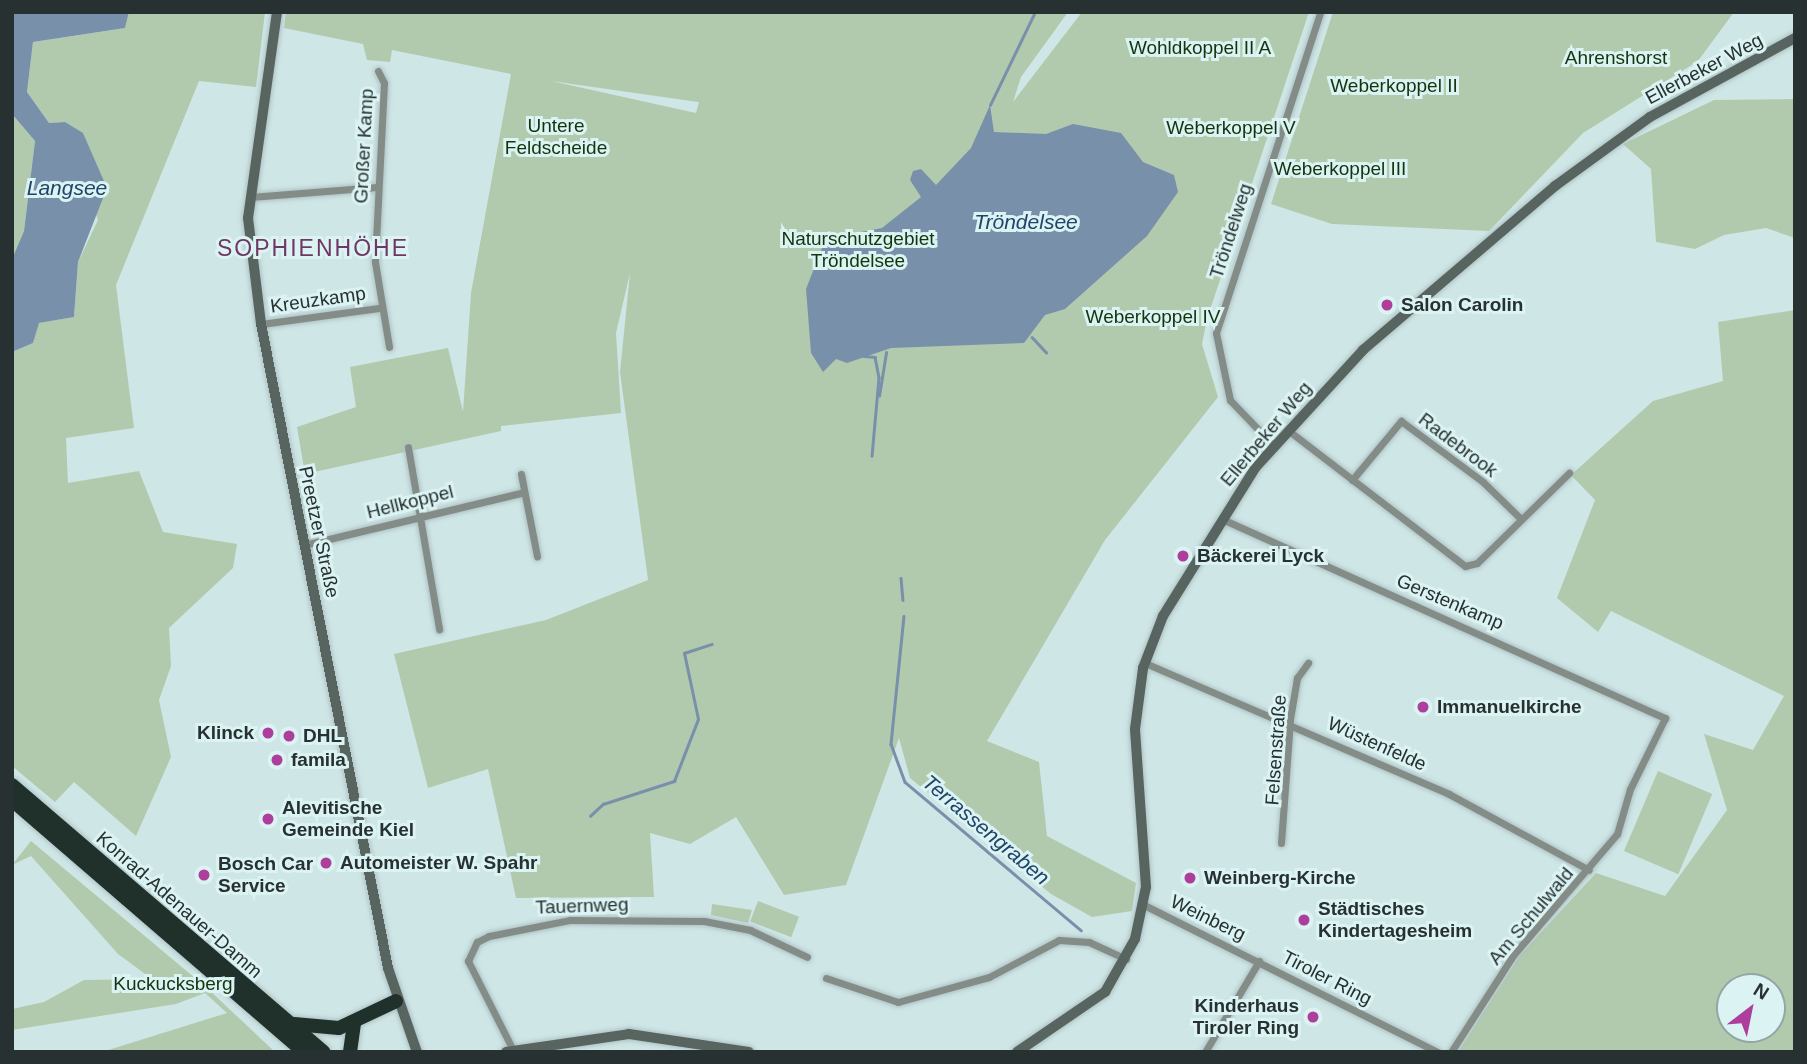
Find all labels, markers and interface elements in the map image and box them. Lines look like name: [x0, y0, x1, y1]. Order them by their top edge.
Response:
street label: Ellerbeker Weg: [1641, 29, 1767, 109]
park label: Wohldkoppel II A: [1128, 37, 1272, 59]
park label: Ahrenshorst: [1565, 47, 1667, 69]
park label: Weberkoppel II: [1330, 75, 1458, 97]
street label: Großer Kamp: [350, 88, 378, 204]
park label: Untere Feldscheide: [505, 115, 607, 159]
park label: Weberkoppel V: [1166, 117, 1296, 139]
park label: Weberkoppel III: [1274, 158, 1406, 180]
water label: Langsee: [27, 175, 107, 201]
street label: Tröndelweg: [1205, 181, 1257, 281]
water label: Tröndelsee: [974, 209, 1078, 235]
park label: Naturschutzgebiet Tröndelsee: [781, 228, 935, 272]
district label: SOPHIENHÖHE: [218, 234, 408, 262]
street label: Kreuzkamp: [269, 282, 367, 318]
place label: Salon Carolin: [1401, 294, 1523, 316]
marker: Salon Carolin: [1379, 297, 1395, 313]
park label: Weberkoppel IV: [1086, 306, 1220, 328]
street label: Ellerbeker Weg: [1216, 377, 1316, 491]
street label: Radebrook: [1414, 408, 1502, 482]
street label: Preetzer Straße: [294, 464, 344, 600]
street label: Hellkoppel: [364, 480, 456, 524]
place label: Bäckerei Lyck: [1197, 545, 1324, 567]
marker: Bäckerei Lyck: [1175, 548, 1191, 564]
street label: Gerstenkamp: [1393, 569, 1507, 635]
street label: Felsenstraße: [1261, 694, 1291, 806]
place label: Immanuelkirche: [1437, 696, 1582, 718]
marker: Immanuelkirche: [1415, 699, 1431, 715]
street label: Wüstenfelde: [1324, 712, 1430, 776]
place label: Klinck: [197, 722, 254, 744]
marker: Klinck: [260, 725, 276, 741]
place label: DHL: [303, 725, 342, 747]
marker: DHL: [281, 728, 297, 744]
place label: famila: [291, 749, 346, 771]
marker: famila: [269, 752, 285, 768]
water label: Terrassengraben: [917, 770, 1055, 890]
place label: Alevitische Gemeinde Kiel: [282, 797, 414, 841]
marker: Alevitische Gemeinde Kiel: [260, 811, 276, 827]
street label: Konrad-Adenauer-Damm: [91, 827, 267, 983]
place label: Automeister W. Spahr: [340, 852, 537, 874]
place label: Bosch Car Service: [218, 853, 313, 897]
marker: Automeister W. Spahr: [318, 855, 334, 871]
street label: Am Schulwald: [1484, 863, 1578, 969]
marker: Bosch Car Service: [196, 867, 212, 883]
place label: Weinberg-Kirche: [1204, 867, 1356, 889]
marker: Weinberg-Kirche: [1182, 870, 1198, 886]
street label: Weinberg: [1167, 890, 1249, 946]
street label: Tauernweg: [535, 893, 629, 919]
place label: Städtisches Kindertagesheim: [1318, 898, 1472, 942]
marker: Städtisches Kindertagesheim: [1296, 912, 1312, 928]
street label: Tiroler Ring: [1278, 946, 1376, 1010]
park label: Kuckucksberg: [113, 973, 233, 995]
north arrow: [1716, 973, 1786, 1043]
text: N: [1750, 979, 1773, 1004]
place label: Kinderhaus Tiroler Ring: [1193, 995, 1299, 1039]
marker: Kinderhaus Tiroler Ring: [1305, 1009, 1321, 1025]

